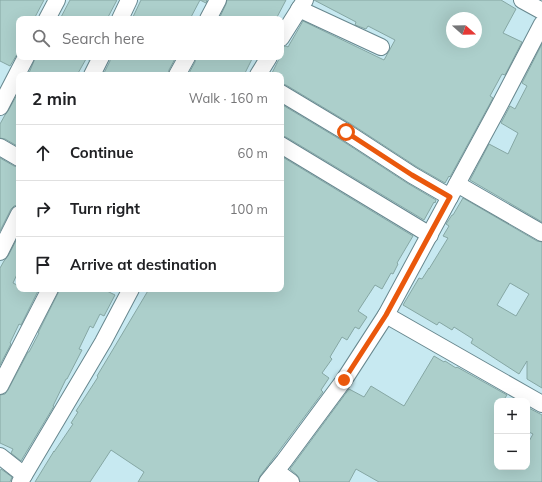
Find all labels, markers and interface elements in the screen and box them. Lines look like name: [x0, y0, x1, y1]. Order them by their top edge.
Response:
north arrow: [446, 12, 482, 48]
search box: [16, 16, 284, 60]
icon: search: [30, 27, 52, 49]
text: Search here: [62, 29, 144, 48]
text: 2 min: [32, 88, 77, 109]
text: Walk · 160 m: [189, 90, 268, 106]
route start: [337, 123, 355, 141]
icon: ahead: [32, 142, 54, 164]
text: Continue: [70, 143, 133, 162]
text: 60 m: [238, 145, 268, 161]
icon: right: [32, 198, 54, 220]
text: Turn right: [70, 199, 140, 218]
text: 100 m: [230, 201, 268, 217]
icon: arrive: [32, 254, 54, 276]
text: Arrive at destination: [70, 255, 217, 274]
route end: [335, 371, 353, 389]
map controls: [494, 398, 530, 470]
button: +: [494, 398, 530, 434]
button: −: [494, 434, 530, 470]

